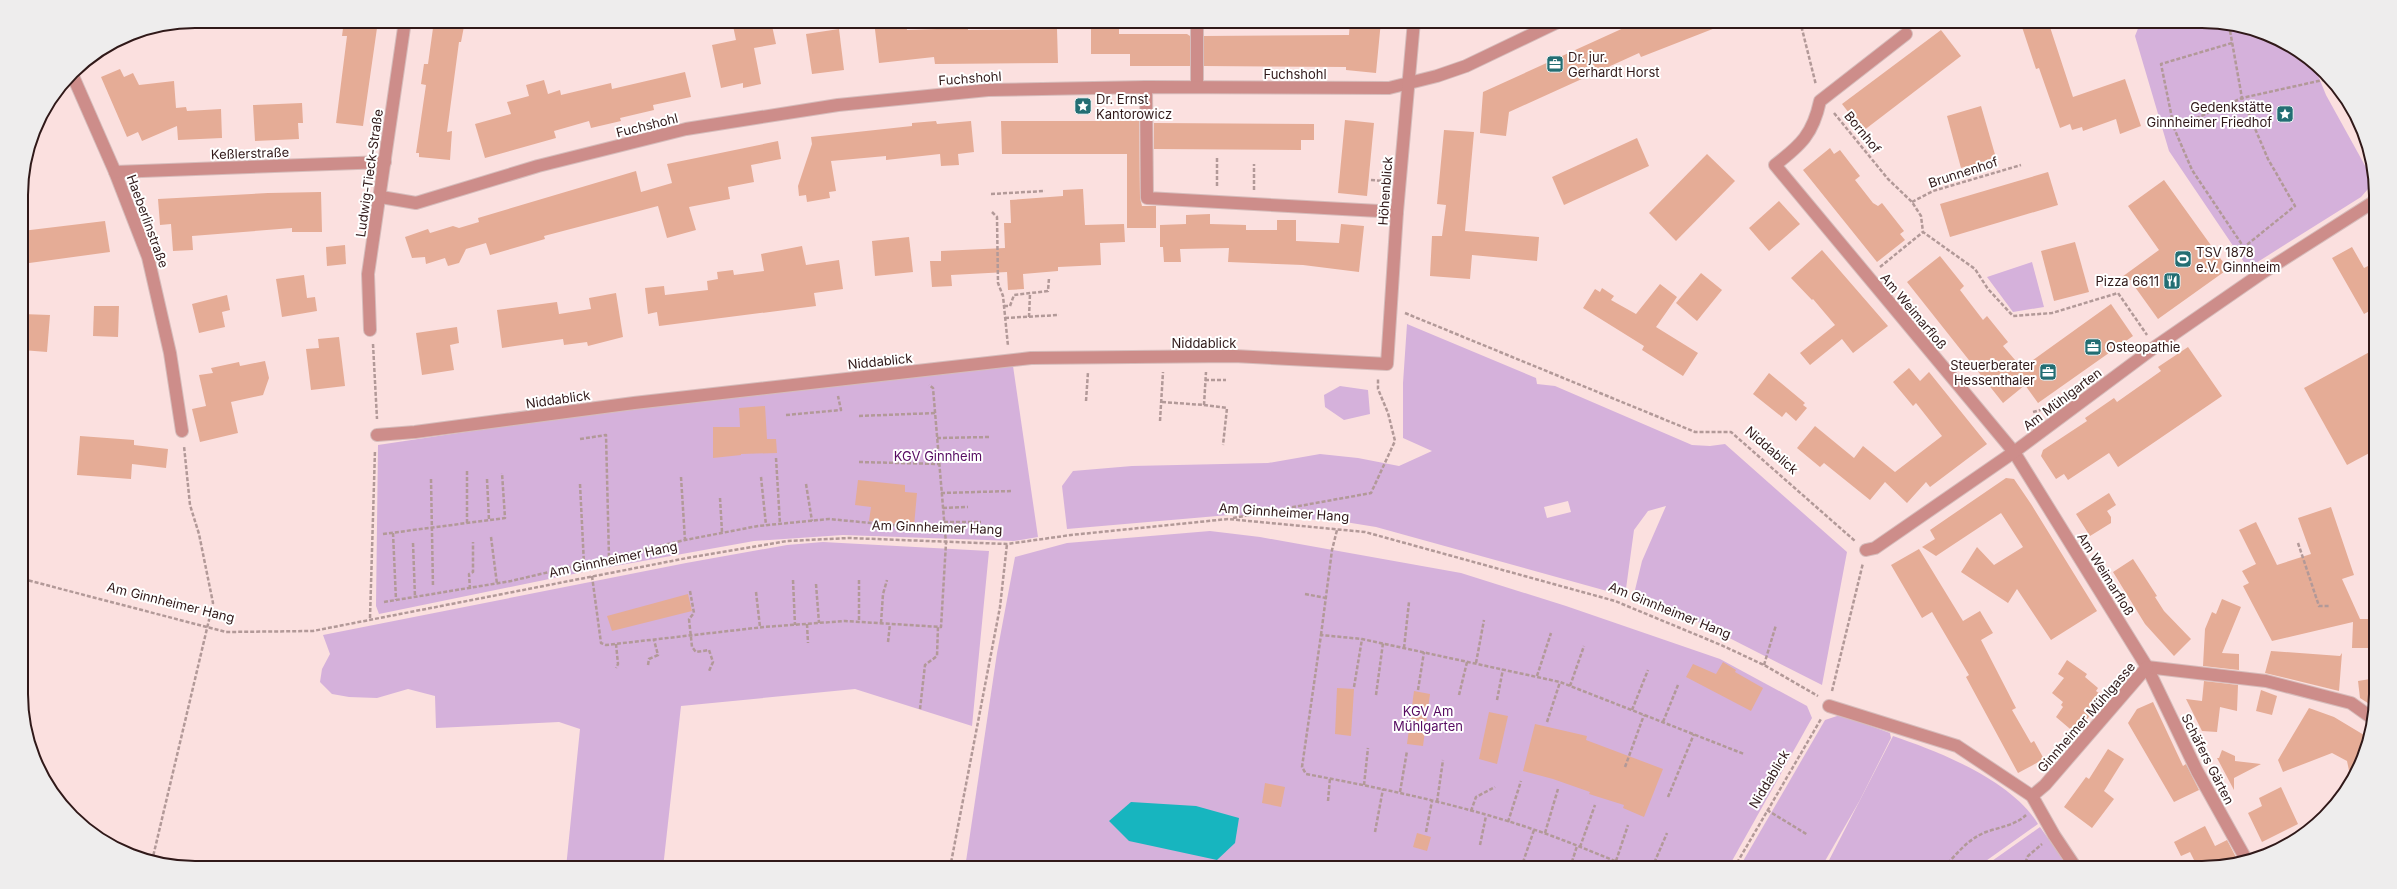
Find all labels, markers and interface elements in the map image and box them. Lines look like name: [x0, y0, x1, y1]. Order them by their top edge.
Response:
place label: Dr. jur. Gerhardt Horst: [1568, 49, 1660, 80]
office icon: Dr. jur. Gerhardt Horst: [1545, 54, 1565, 74]
street label: Fuchshohl: [1263, 66, 1327, 82]
street label: Fuchshohl: [938, 68, 1002, 88]
place label: Dr. Ernst Kantorowicz: [1096, 91, 1172, 122]
place icon: Dr. Ernst Kantorowicz: [1073, 96, 1093, 116]
place label: Gedenkstätte Ginnheimer Friedhof: [2146, 99, 2272, 130]
place icon: Gedenkstätte Ginnheimer Friedhof: [2275, 104, 2295, 124]
street label: Ludwig-Tieck-Straße: [352, 108, 386, 238]
street label: Bornhof: [1841, 108, 1885, 156]
street label: Fuchshohl: [614, 110, 680, 140]
street label: Keßlerstraße: [211, 144, 289, 162]
street label: Brunnenhof: [1926, 153, 2000, 191]
street label: Höhenblick: [1375, 156, 1395, 226]
street label: Haeberlinstraße: [124, 172, 172, 270]
place label: TSV 1878 e.V. Ginnheim: [2196, 244, 2280, 275]
sports icon: TSV 1878 e.V. Ginnheim: [2173, 249, 2193, 269]
street label: Am Weimarfloß: [1878, 270, 1950, 352]
restaurant icon: Pizza 6611: [2162, 271, 2182, 291]
place label: Pizza 6611: [2096, 273, 2159, 289]
street label: Niddablick: [1172, 335, 1236, 351]
office icon: Osteopathie: [2083, 337, 2103, 357]
place label: Osteopathie: [2106, 339, 2180, 355]
street label: Niddablick: [847, 350, 913, 372]
place label: Steuerberater Hessenthaler: [1950, 357, 2035, 388]
office icon: Steuerberater Hessenthaler: [2038, 362, 2058, 382]
street label: Am Mühlgarten: [2020, 364, 2104, 434]
street label: Niddablick: [525, 387, 591, 411]
street label: Niddablick: [1742, 423, 1802, 477]
park label: KGV Ginnheim: [894, 448, 982, 464]
street label: Am Ginnheimer Hang: [1218, 499, 1350, 525]
street label: Am Ginnheimer Hang: [871, 517, 1003, 537]
street label: Am Weimarfloß: [2074, 530, 2138, 618]
street label: Am Ginnheimer Hang: [547, 538, 679, 580]
street label: Am Ginnheimer Hang: [106, 578, 236, 626]
street label: Am Ginnheimer Hang: [1606, 578, 1734, 642]
street label: Ginnheimer Mühlgasse: [2034, 659, 2138, 775]
park label: KGV Am Mühlgarten: [1393, 703, 1463, 734]
street label: Schäfers Gärten: [2178, 711, 2238, 807]
street label: Niddablick: [1745, 747, 1793, 811]

